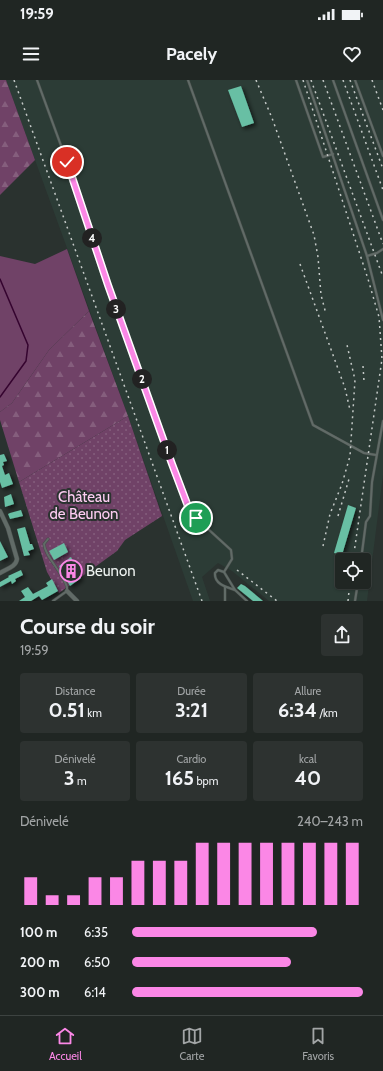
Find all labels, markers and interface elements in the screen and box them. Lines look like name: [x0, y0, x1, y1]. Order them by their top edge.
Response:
text: 19:59: [20, 5, 54, 23]
icon: menu: [20, 43, 42, 65]
text: Pacely: [166, 43, 217, 65]
icon: heart: [341, 43, 363, 65]
pin: [50, 145, 84, 179]
icon: check: [56, 151, 78, 173]
pin: 4: [82, 228, 102, 248]
text: 4: [89, 231, 95, 245]
pin: 3: [106, 299, 126, 319]
text: 3: [113, 302, 119, 316]
pin: 2: [132, 369, 152, 389]
text: 2: [139, 372, 145, 386]
pin: 1: [157, 440, 177, 460]
text: 1: [165, 443, 169, 457]
park label: Château de Beunon: [50, 488, 118, 523]
pin: [179, 501, 213, 535]
icon: arrive: [185, 507, 207, 529]
map controls: [335, 553, 371, 589]
button: locate: [335, 553, 371, 589]
building icon: Beunon: [58, 558, 84, 584]
place label: Beunon: [86, 562, 136, 580]
text: Course du soir: [20, 613, 155, 640]
button: share: [321, 614, 363, 656]
text: 19:59: [20, 642, 49, 658]
text: Distance: [55, 684, 95, 698]
text: Durée: [177, 684, 206, 698]
text: Allure: [295, 684, 321, 698]
text: 0.51: [48, 698, 85, 722]
text: 3:21: [175, 698, 208, 722]
text: 6:34: [278, 698, 317, 722]
text: km: [85, 706, 102, 720]
text: /km: [317, 706, 338, 720]
text: Dénivelé: [55, 752, 96, 766]
text: Cardio: [177, 752, 206, 766]
text: kcal: [299, 752, 317, 766]
text: 3: [64, 766, 74, 790]
text: 165: [165, 766, 194, 790]
text: 40: [295, 766, 321, 790]
text: m: [74, 774, 87, 788]
text: bpm: [194, 774, 218, 788]
text: Dénivelé: [20, 813, 69, 829]
text: 240–243 m: [297, 813, 363, 829]
text: 100 m: [20, 924, 57, 940]
text: 6:35: [84, 924, 108, 940]
text: 200 m: [20, 954, 59, 970]
text: 6:50: [84, 954, 110, 970]
text: 300 m: [20, 984, 60, 1000]
text: 6:14: [84, 984, 106, 1000]
tab: Accueil: [49, 1025, 82, 1063]
tab: Carte: [180, 1025, 204, 1063]
tab: Favoris: [302, 1025, 334, 1063]

